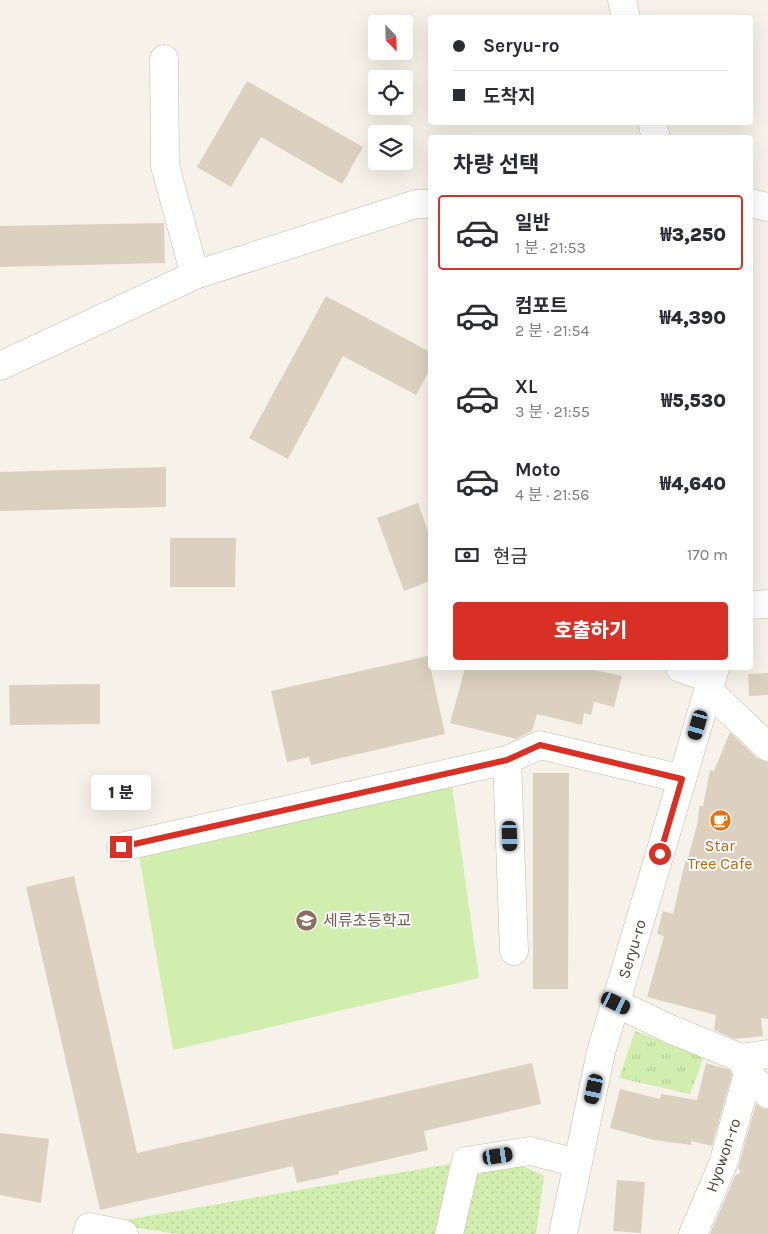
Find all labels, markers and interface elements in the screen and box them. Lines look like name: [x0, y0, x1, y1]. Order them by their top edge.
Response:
north arrow: [368, 15, 412, 60]
map controls: [368, 15, 413, 170]
text: Seryu-ro: [483, 35, 559, 57]
button: locate: [368, 70, 413, 115]
text: 도착지: [483, 86, 535, 108]
button: layers: [368, 125, 413, 170]
text: 차량 선택: [453, 152, 540, 178]
icon: car: [455, 210, 500, 255]
text: 일반: [515, 212, 550, 234]
text: ₩3,250: [660, 224, 726, 246]
text: 1 분 · 21:53: [515, 238, 586, 257]
icon: car: [455, 293, 500, 338]
text: 컴포트: [515, 295, 567, 317]
text: ₩4,390: [659, 307, 726, 329]
text: 2 분 · 21:54: [515, 321, 589, 340]
icon: car: [455, 376, 500, 421]
text: XL: [515, 376, 537, 398]
text: ₩5,530: [661, 390, 726, 412]
text: 3 분 · 21:55: [515, 402, 590, 421]
icon: car: [455, 459, 500, 504]
text: Moto: [515, 459, 561, 481]
text: ₩4,640: [660, 473, 726, 495]
text: 4 분 · 21:56: [515, 485, 589, 504]
icon: cash: [453, 541, 481, 569]
text: 170 m: [687, 545, 728, 564]
text: 현금: [493, 546, 528, 568]
button: 호출하기: [453, 602, 728, 660]
car: [686, 709, 709, 741]
callout: 1 분: [91, 774, 151, 810]
text: 1 분: [108, 783, 134, 802]
cafe icon: Star Tree Cafe: [708, 809, 732, 833]
car: [501, 821, 518, 851]
route end: [110, 836, 132, 858]
place label: Star Tree Cafe: [687, 836, 753, 873]
route start: [649, 843, 671, 865]
school or university icon: 세류초등학교: [295, 908, 319, 932]
place label: 세류초등학교: [323, 911, 411, 930]
street label: Seryu-ro: [614, 917, 650, 981]
car: [599, 990, 632, 1016]
car: [583, 1073, 604, 1105]
street label: Hyowon-ro: [701, 1116, 745, 1194]
car: [482, 1146, 513, 1166]

